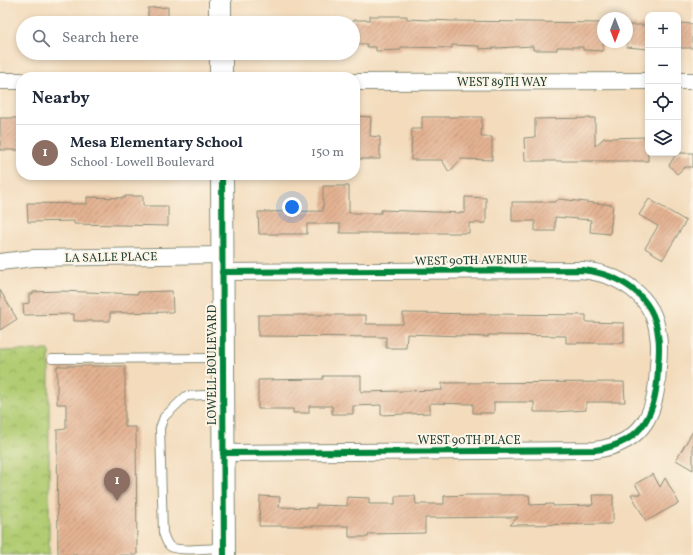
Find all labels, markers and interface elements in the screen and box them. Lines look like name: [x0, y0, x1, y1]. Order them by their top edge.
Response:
north arrow: [597, 12, 633, 48]
map controls: [645, 12, 681, 156]
button: +: [645, 12, 681, 48]
search box: [16, 16, 360, 60]
icon: search: [30, 27, 52, 49]
text: Search here: [62, 28, 139, 49]
button: −: [645, 48, 681, 84]
street label: WEST 89TH WAY: [457, 75, 548, 91]
button: locate: [645, 84, 681, 120]
text: Nearby: [32, 87, 90, 110]
button: layers: [645, 120, 681, 156]
text: Mesa Elementary School: [70, 133, 243, 154]
text: 1: [42, 144, 48, 162]
text: 150 m: [311, 144, 344, 162]
text: School · Lowell Boulevard: [70, 154, 215, 172]
your location: [282, 197, 302, 217]
street label: LA SALLE PLACE: [65, 249, 157, 267]
street label: WEST 90TH AVENUE: [415, 252, 527, 270]
street label: LOWELL BOULEVARD: [205, 305, 221, 425]
street label: WEST 90TH PLACE: [417, 433, 521, 449]
pin: 1: [104, 468, 130, 501]

